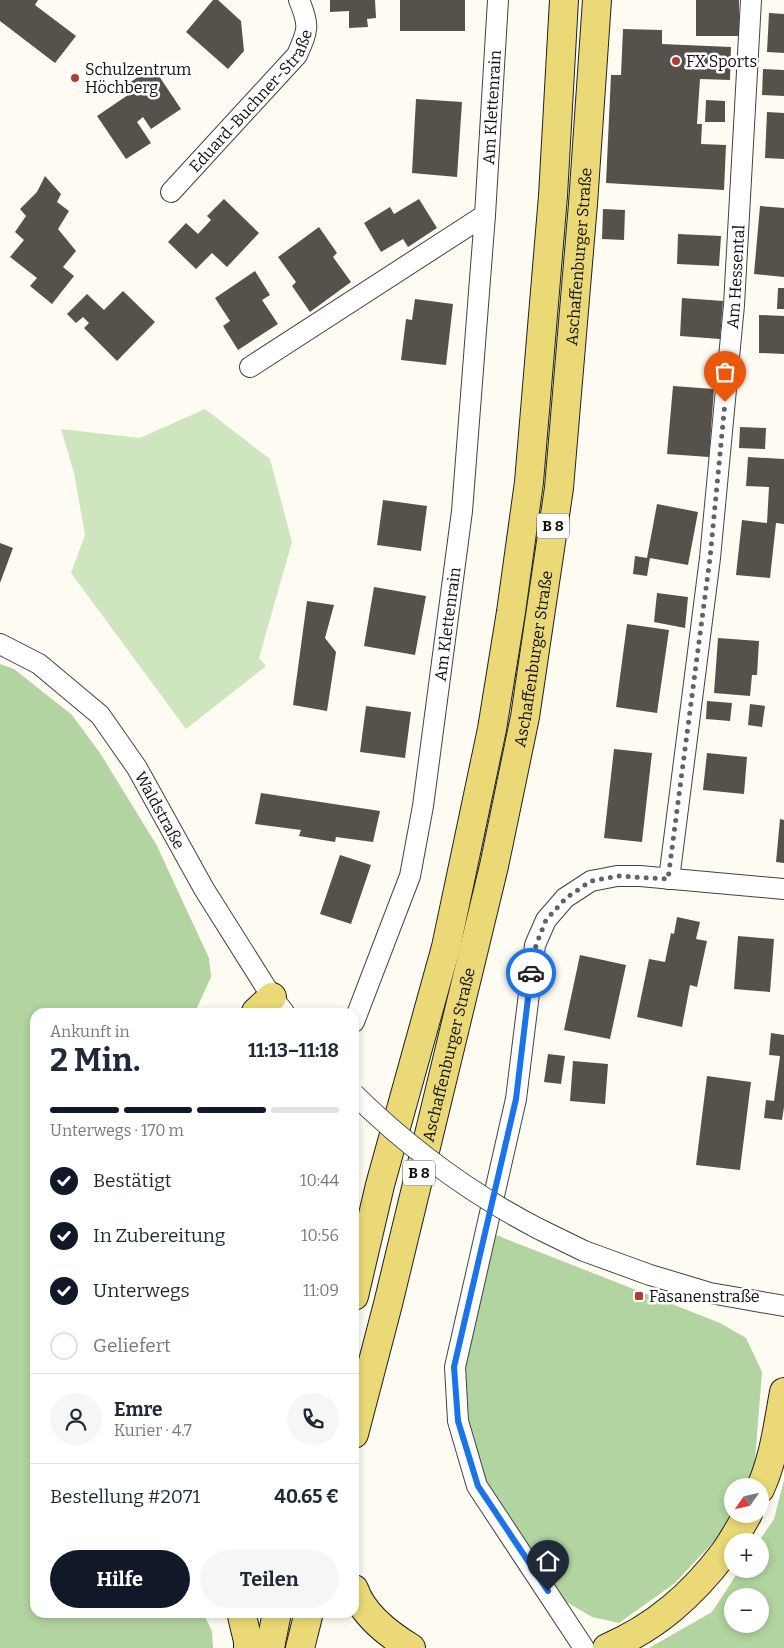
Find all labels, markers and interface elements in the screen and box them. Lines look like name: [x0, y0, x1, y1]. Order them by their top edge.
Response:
street label: Eduard-Buchner-Straße: [185, 27, 316, 176]
street label: Am Klettenrain: [479, 49, 504, 165]
place label: FX Sports: [686, 52, 757, 71]
marker: FX Sports: [670, 55, 682, 67]
place label: Schulzentrum Höchberg: [85, 60, 191, 97]
marker: Schulzentrum Höchberg: [69, 72, 81, 84]
street label: Aschaffenburger Straße: [562, 167, 595, 346]
street label: Am Hessental: [722, 224, 748, 330]
pin: [704, 351, 746, 402]
icon: bag: [711, 358, 739, 386]
road number: B 8: [537, 514, 569, 538]
street label: Am Klettenrain: [430, 566, 464, 682]
street label: Aschaffenburger Straße: [510, 569, 556, 749]
street label: Waldstraße: [131, 768, 189, 852]
courier: [506, 948, 556, 998]
icon: car: [517, 959, 545, 987]
street label: Aschaffenburger Straße: [418, 966, 479, 1143]
text: Ankunft in: [50, 1022, 130, 1041]
text: 11:13–11:18: [248, 1039, 339, 1062]
text: 2 Min.: [50, 1041, 140, 1079]
text: Unterwegs · 170 m: [50, 1121, 184, 1140]
road number: B 8: [403, 1160, 435, 1186]
icon: check: [50, 1167, 78, 1195]
text: Bestätigt: [93, 1169, 172, 1192]
text: 10:44: [300, 1171, 339, 1190]
icon: check: [50, 1222, 78, 1250]
text: In Zubereitung: [93, 1224, 225, 1247]
text: 10:56: [301, 1226, 339, 1245]
icon: check: [50, 1277, 78, 1305]
text: Unterwegs: [93, 1279, 190, 1302]
text: 11:09: [303, 1281, 339, 1300]
place label: Fasanenstraße: [649, 1287, 759, 1306]
marker: Fasanenstraße: [633, 1290, 645, 1302]
text: Geliefert: [93, 1334, 171, 1357]
button: person: [50, 1393, 102, 1445]
button: phone: [287, 1393, 339, 1445]
text: Emre: [114, 1398, 163, 1421]
text: Kurier · 4.7: [114, 1421, 192, 1440]
north arrow: [724, 1478, 769, 1522]
map controls: [724, 1478, 769, 1633]
text: Bestellung #2071: [50, 1485, 200, 1508]
text: 40.65 €: [274, 1485, 339, 1508]
button: +: [724, 1533, 769, 1578]
pin: [527, 1540, 569, 1591]
icon: home: [534, 1547, 562, 1575]
button: Hilfe: [50, 1550, 190, 1608]
button: Teilen: [200, 1550, 339, 1608]
button: −: [724, 1588, 769, 1633]

